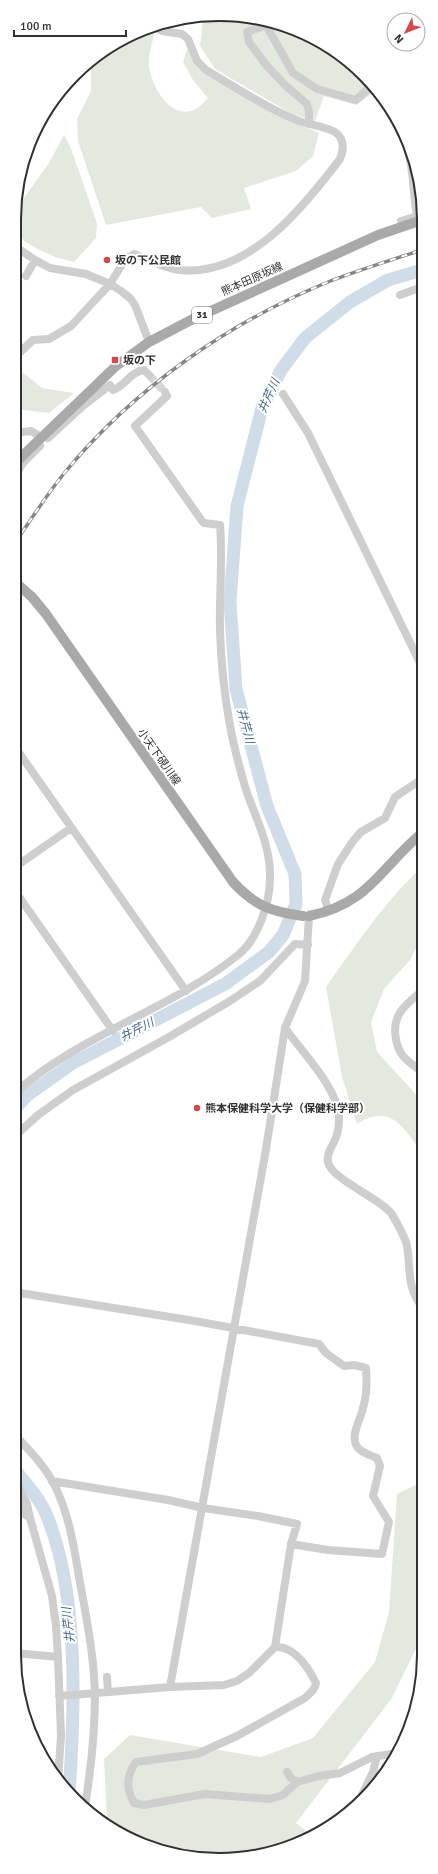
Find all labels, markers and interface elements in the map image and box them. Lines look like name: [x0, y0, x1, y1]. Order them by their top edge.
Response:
scale bar: [14, 12, 126, 38]
north arrow: [386, 12, 426, 52]
text: 100 m: [20, 19, 52, 34]
text: N: [392, 31, 406, 46]
place label: 坂の下公民館: [115, 254, 181, 267]
marker: 坂の下公民館: [102, 255, 112, 265]
street label: 熊本田原坂線: [219, 260, 285, 298]
road number: 31: [192, 307, 212, 323]
place label: 坂の下: [123, 354, 156, 367]
marker: 坂の下: [110, 355, 120, 365]
water label: 井芹川: [255, 375, 284, 416]
water label: 井芹川: [233, 707, 257, 747]
street label: 小天下硯川線: [135, 726, 183, 788]
water label: 井芹川: [118, 1014, 158, 1045]
place label: 熊本保健科学大学（保健科学部）: [205, 1102, 370, 1115]
marker: 熊本保健科学大学（保健科学部）: [192, 1103, 202, 1113]
water label: 井芹川: [59, 1604, 78, 1644]

